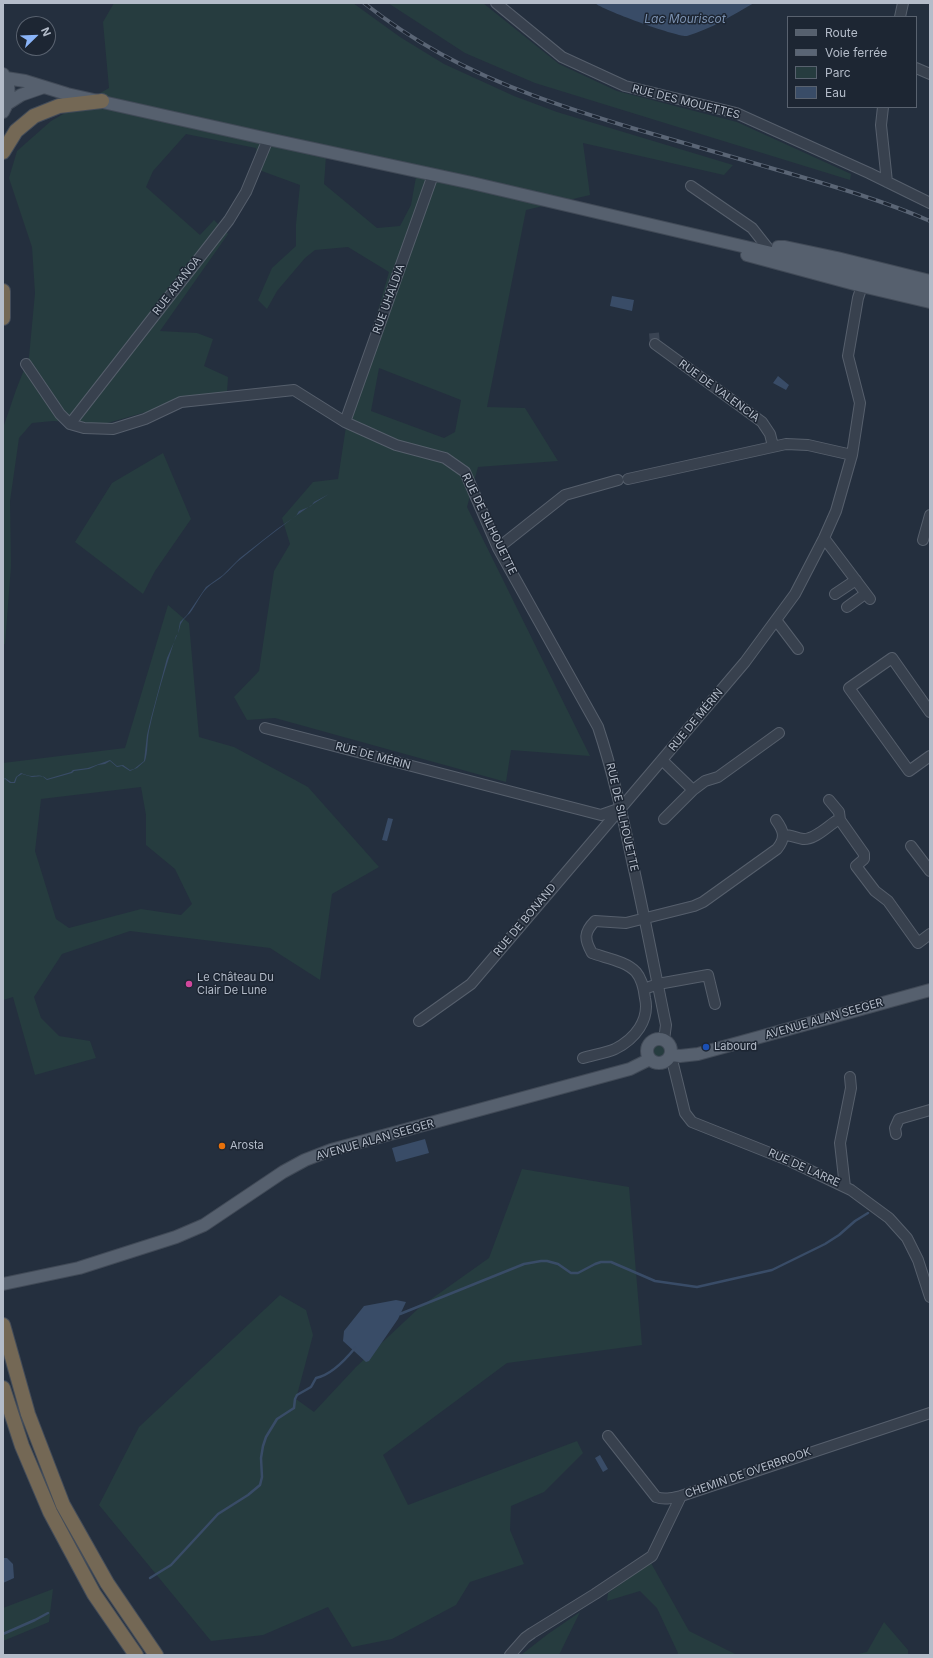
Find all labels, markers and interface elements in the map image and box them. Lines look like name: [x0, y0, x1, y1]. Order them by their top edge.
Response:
water label: Lac Mouriscot: [644, 12, 726, 26]
north arrow: [16, 16, 56, 56]
legend: [787, 16, 917, 108]
text: N: [38, 25, 54, 38]
text: Route: [825, 25, 858, 40]
text: Voie ferrée: [825, 45, 887, 60]
text: Parc: [825, 65, 851, 80]
street label: RUE DES MOUETTES: [631, 82, 741, 122]
text: Eau: [825, 85, 846, 100]
street label: RUE ARAÑOA: [150, 254, 204, 318]
street label: RUE UHALDIA: [370, 262, 408, 336]
street label: RUE DE VALENCIA: [676, 357, 762, 425]
street label: RUE DE SILHOUETTE: [459, 471, 519, 577]
street label: RUE DE MÉRIN: [666, 686, 726, 754]
street label: RUE DE MÉRIN: [334, 740, 412, 772]
street label: RUE DE SILHOUETTE: [603, 761, 641, 873]
street label: RUE DE BONAND: [491, 881, 559, 959]
place label: Le Château Du Clair De Lune: [197, 971, 274, 997]
marker: Le Château Du Clair De Lune: [184, 979, 194, 989]
street label: AVENUE ALAN SEEGER: [763, 996, 885, 1042]
place label: Labourd: [714, 1040, 757, 1054]
marker: Labourd: [701, 1042, 711, 1052]
street label: AVENUE ALAN SEEGER: [314, 1117, 436, 1163]
place label: Arosta: [230, 1139, 264, 1153]
marker: Arosta: [217, 1141, 227, 1151]
street label: RUE DE LARRE: [766, 1146, 842, 1190]
street label: CHEMIN DE OVERBROOK: [683, 1445, 813, 1501]

